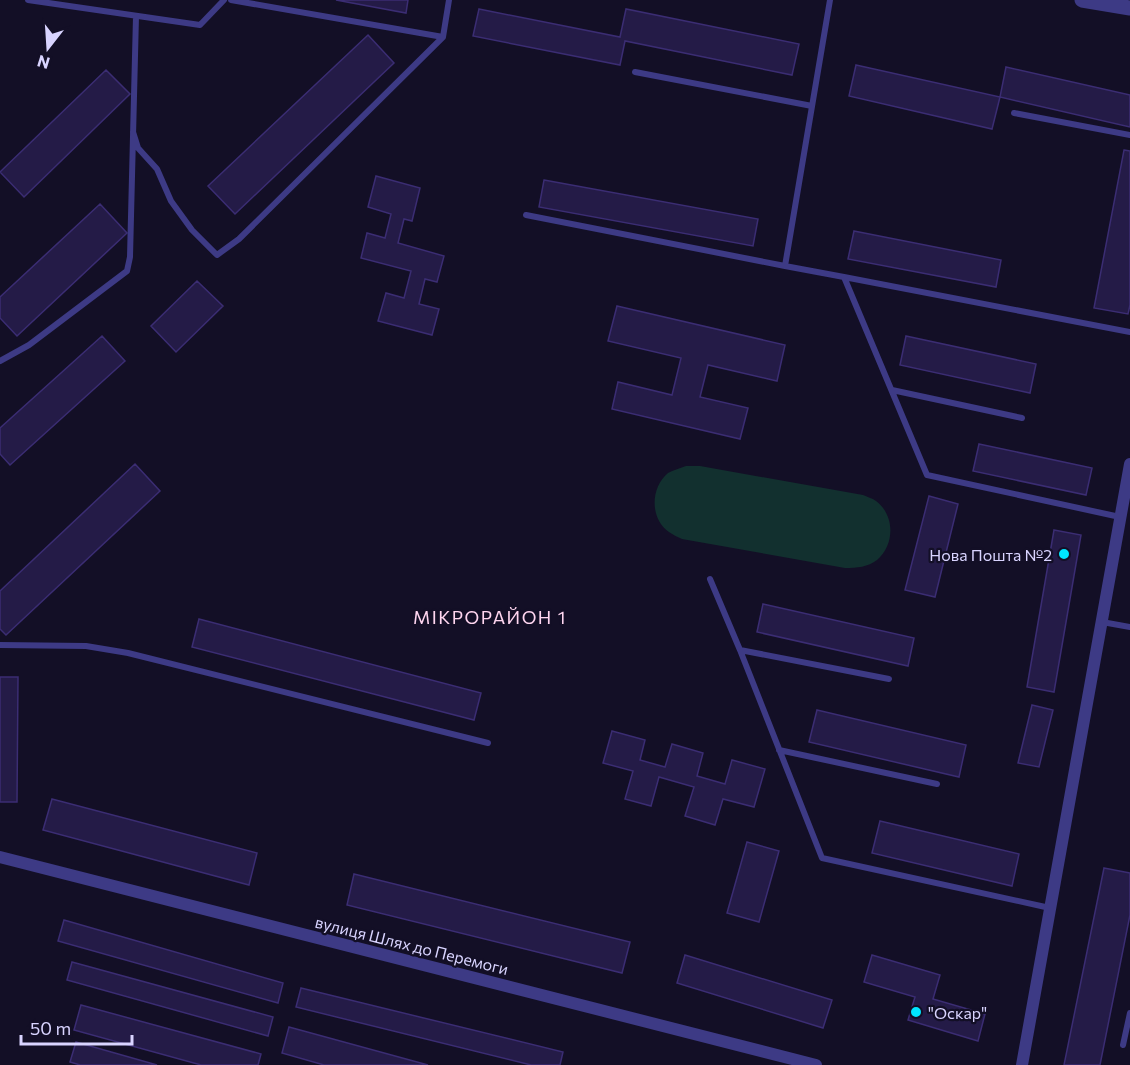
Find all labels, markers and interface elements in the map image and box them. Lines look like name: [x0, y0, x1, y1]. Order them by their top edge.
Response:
north arrow: [18, 18, 78, 78]
text: N: [35, 52, 52, 74]
place label: Нова Пошта №2: [929, 545, 1052, 564]
marker: Нова Пошта №2: [1057, 547, 1071, 561]
district label: МІКРОРАЙОН 1: [413, 606, 567, 628]
street label: вулиця Шлях до Перемоги: [313, 912, 511, 978]
place label: "Оскар": [928, 1003, 987, 1022]
marker: "Оскар": [909, 1005, 923, 1019]
scale bar: [21, 1008, 132, 1046]
text: 50 m: [30, 1017, 71, 1039]

